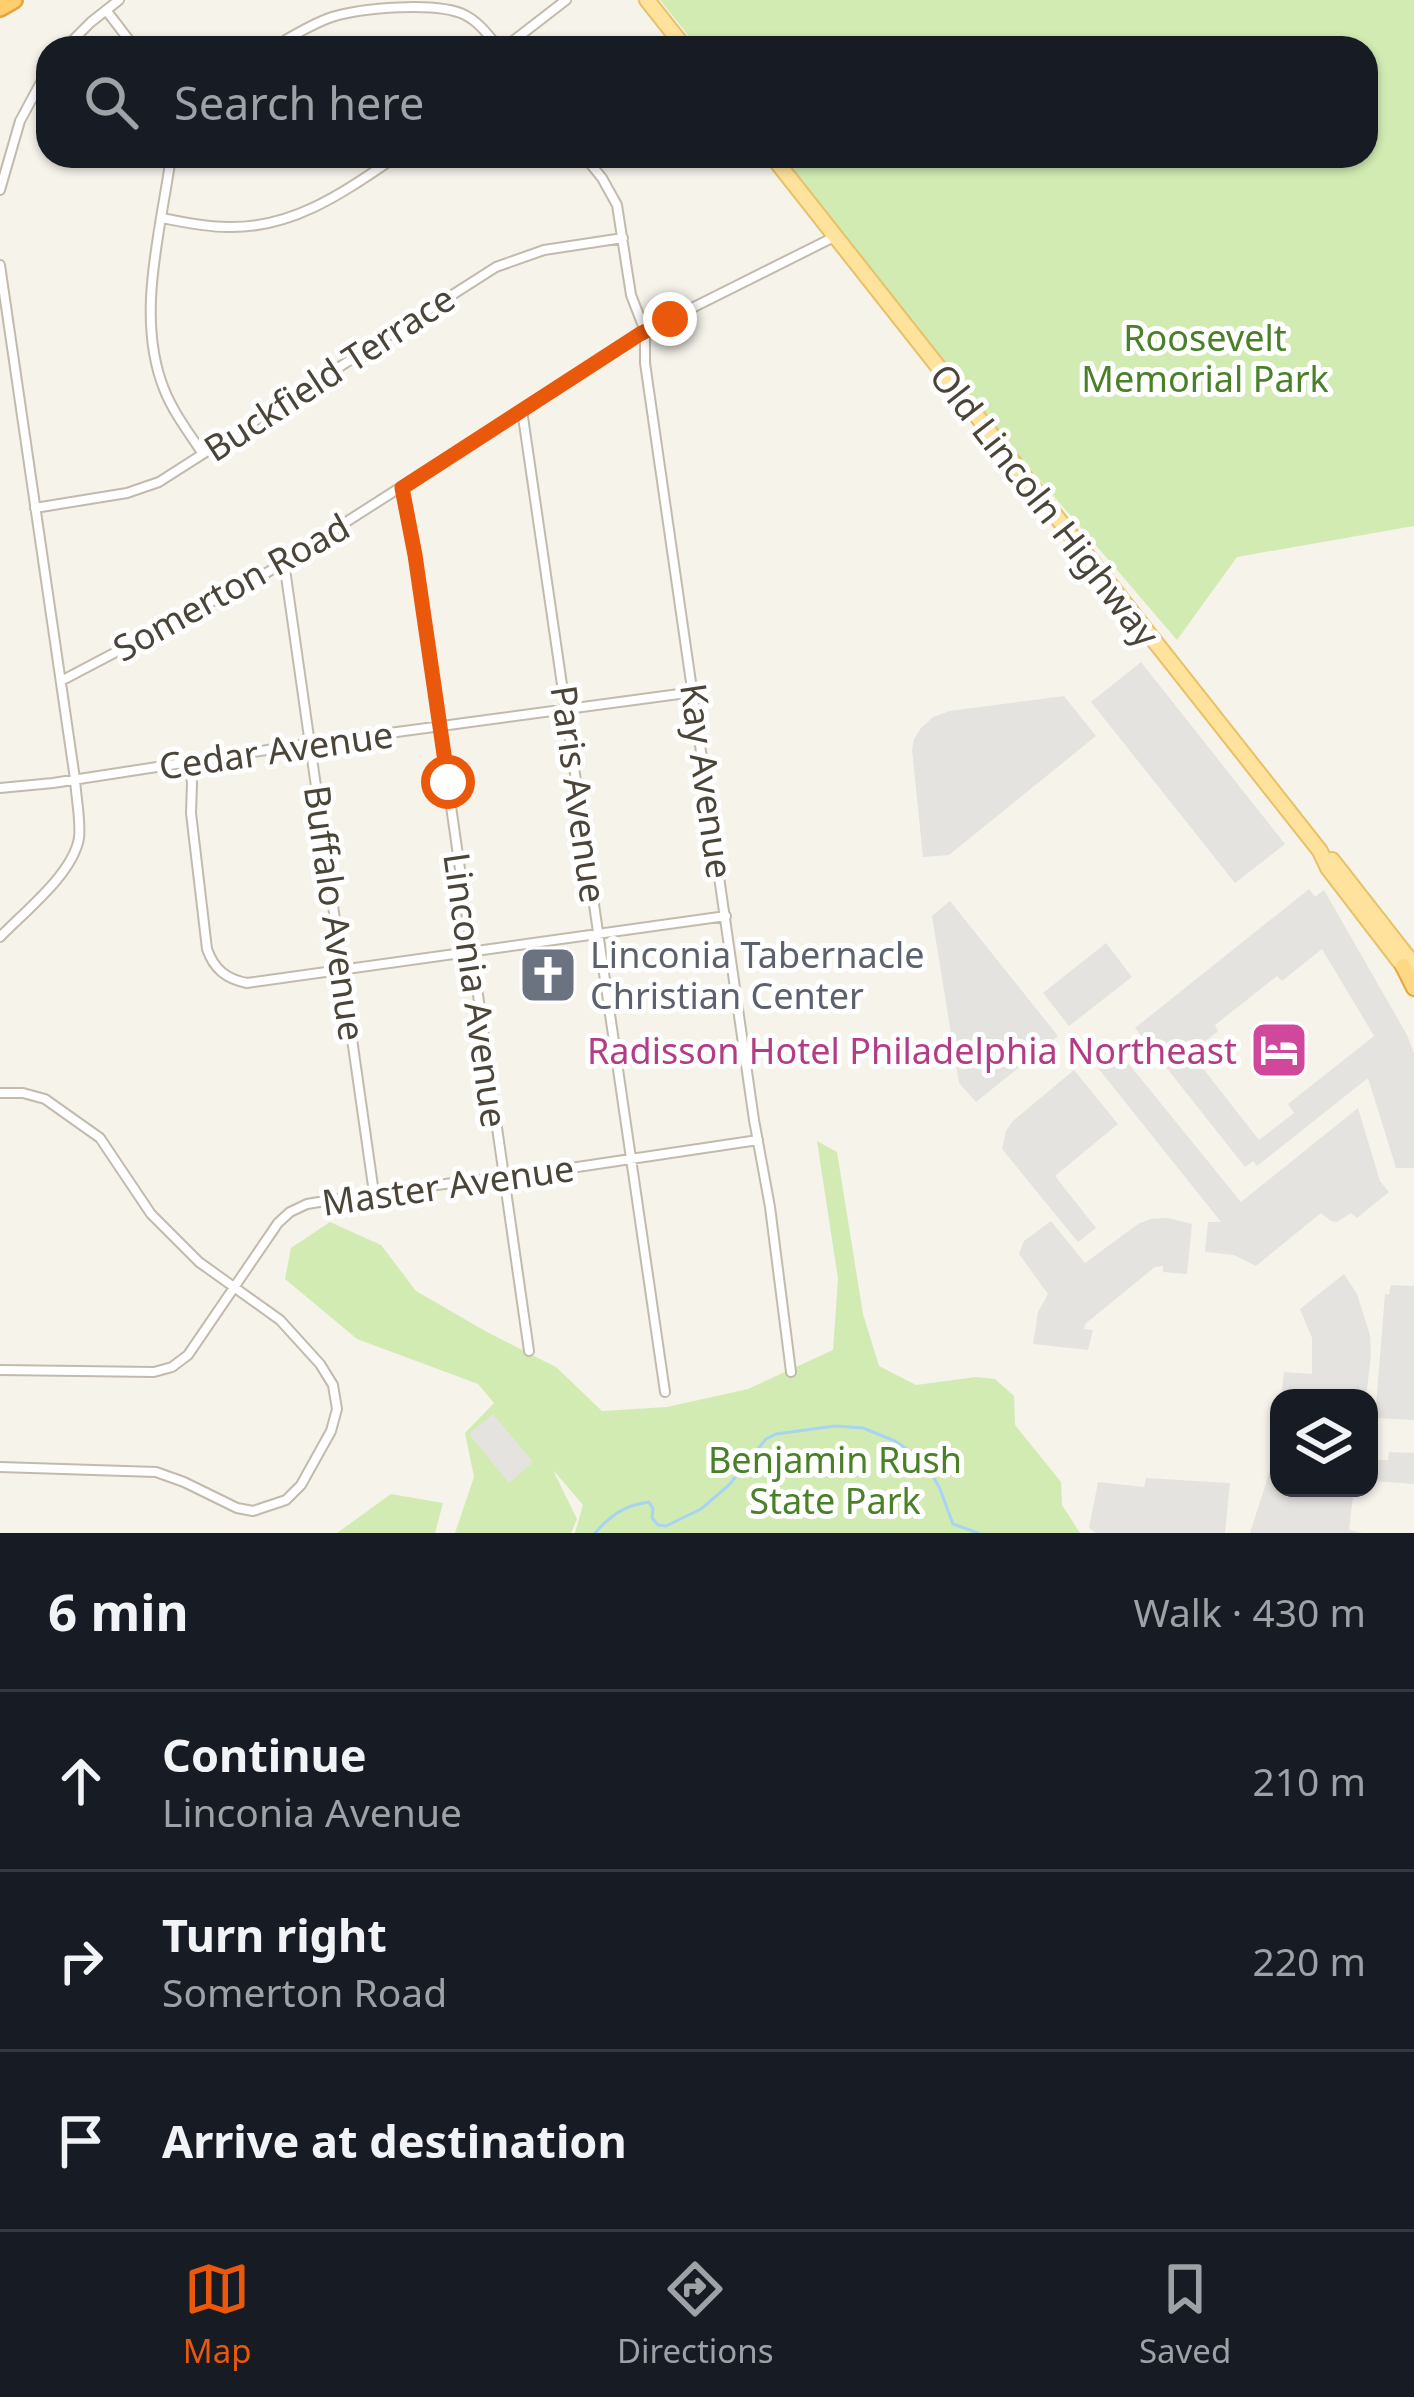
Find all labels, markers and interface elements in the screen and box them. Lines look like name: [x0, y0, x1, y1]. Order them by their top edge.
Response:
search box: [36, 36, 1378, 168]
icon: search: [78, 69, 144, 135]
text: Search here: [174, 72, 424, 133]
street label: Buckfield Terrace: [194, 274, 464, 472]
route end: [643, 292, 697, 346]
park label: Roosevelt Memorial Park: [1081, 313, 1329, 403]
street label: Old Lincoln Highway: [919, 353, 1171, 657]
street label: Somerton Road: [104, 502, 358, 672]
street label: Kay Avenue: [669, 680, 745, 882]
street label: Paris Avenue: [539, 682, 619, 906]
street label: Cedar Avenue: [156, 709, 396, 791]
route start: [421, 755, 475, 809]
street label: Buffalo Avenue: [293, 782, 377, 1044]
street label: Linconia Avenue: [432, 849, 520, 1131]
place label: Linconia Tabernacle Christian Center: [590, 930, 925, 1020]
church icon: Linconia Tabernacle Christian Center: [517, 944, 579, 1006]
hotel icon: Radisson Hotel Philadelphia Northeast: [1248, 1019, 1310, 1081]
place label: Radisson Hotel Philadelphia Northeast: [587, 1026, 1237, 1075]
street label: Master Avenue: [319, 1143, 577, 1227]
map controls: [1270, 1389, 1378, 1497]
button: layers: [1270, 1389, 1378, 1497]
park label: Benjamin Rush State Park: [708, 1435, 962, 1525]
text: 6 min: [48, 1576, 189, 1646]
text: Walk · 430 m: [1133, 1585, 1366, 1638]
text: Continue: [162, 1724, 367, 1785]
icon: ahead: [48, 1748, 114, 1814]
text: 210 m: [1252, 1754, 1366, 1807]
text: Linconia Avenue: [162, 1785, 462, 1838]
text: Turn right: [162, 1904, 387, 1965]
icon: right: [48, 1928, 114, 1994]
text: 220 m: [1252, 1934, 1366, 1987]
text: Somerton Road: [162, 1965, 447, 2018]
icon: arrive: [48, 2108, 114, 2174]
text: Arrive at destination: [162, 2110, 627, 2171]
tab: Map: [183, 2256, 251, 2373]
tab: Directions: [617, 2256, 774, 2373]
tab: Saved: [1139, 2256, 1231, 2373]

